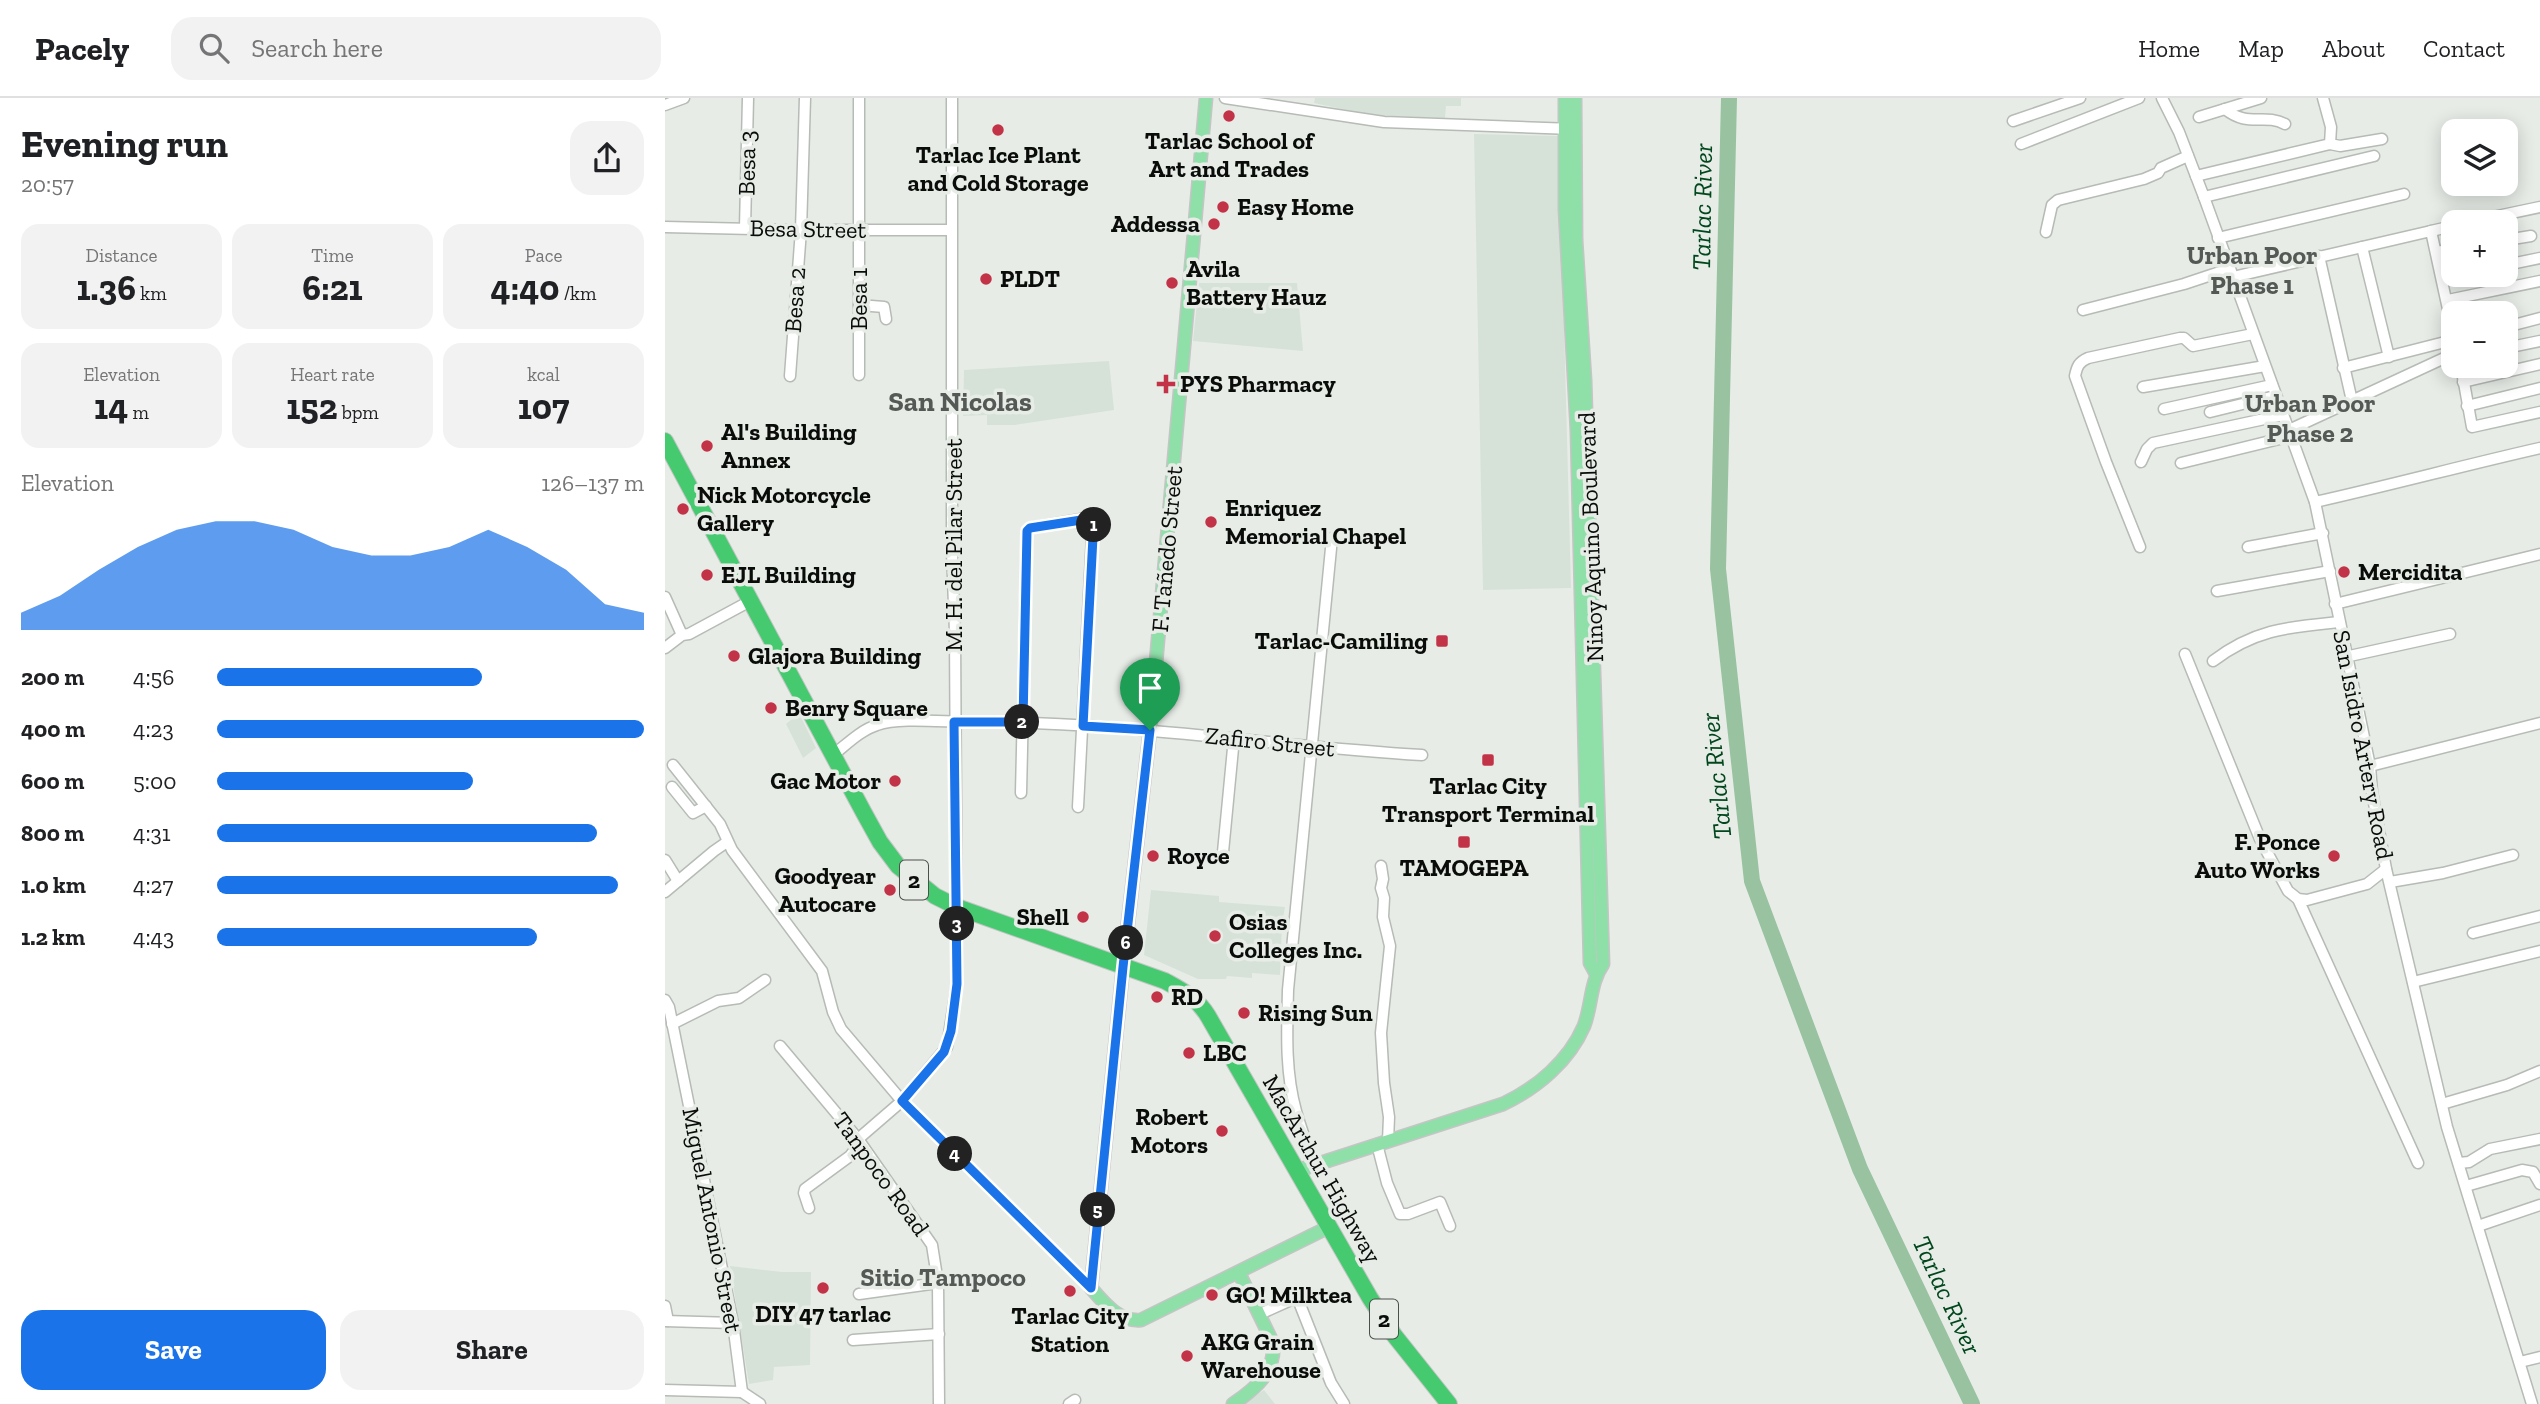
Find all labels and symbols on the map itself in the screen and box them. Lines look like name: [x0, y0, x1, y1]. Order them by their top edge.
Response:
marker: Tarlac School of Art and Trades: [1221, 108, 1237, 124]
marker: Tarlac Ice Plant and Cold Storage: [990, 122, 1006, 138]
place label: Tarlac School of Art and Trades: [1145, 126, 1316, 183]
street label: Besa 3: [731, 130, 762, 196]
place label: Tarlac Ice Plant and Cold Storage: [908, 140, 1089, 197]
water label: Tarlac River: [1685, 143, 1719, 271]
place label: Easy Home: [1237, 192, 1354, 221]
marker: Easy Home: [1215, 199, 1231, 215]
place label: Addessa: [1111, 209, 1200, 238]
street label: Besa Street: [749, 213, 867, 244]
marker: Addessa: [1206, 216, 1222, 232]
district label: Urban Poor Phase 1: [2187, 239, 2317, 301]
place label: Avila Battery Hauz: [1186, 254, 1327, 311]
place label: PLDT: [1000, 264, 1060, 293]
street label: Besa 2: [778, 266, 811, 334]
street label: Besa 1: [844, 268, 873, 330]
marker: PLDT: [978, 271, 994, 287]
marker: Avila Battery Hauz: [1164, 275, 1180, 291]
place label: PYS Pharmacy: [1180, 369, 1336, 398]
marker: PYS Pharmacy: [1158, 376, 1174, 392]
district label: San Nicolas: [888, 385, 1032, 418]
district label: Urban Poor Phase 2: [2245, 387, 2375, 449]
street label: Ninoy Aquino Boulevard: [1572, 411, 1609, 663]
place label: Al's Building Annex: [721, 417, 857, 474]
marker: Al's Building Annex: [699, 438, 715, 454]
street label: M. H. del Pilar Street: [939, 438, 968, 652]
street label: F. Tañedo Street: [1145, 465, 1188, 633]
place label: Nick Motorcycle Gallery: [697, 480, 871, 537]
place label: Enriquez Memorial Chapel: [1225, 493, 1406, 550]
marker: Nick Motorcycle Gallery: [675, 501, 691, 517]
pin: 1: [1077, 508, 1111, 542]
marker: Enriquez Memorial Chapel: [1203, 514, 1219, 530]
place label: Mercidita: [2358, 557, 2462, 586]
place label: EJL Building: [721, 560, 856, 589]
marker: Mercidita: [2336, 564, 2352, 580]
marker: EJL Building: [699, 567, 715, 583]
place label: Tarlac-Camiling: [1254, 626, 1428, 655]
street label: San Isidro Artery Road: [2327, 628, 2400, 862]
marker: Tarlac-Camiling: [1434, 633, 1450, 649]
place label: Glajora Building: [748, 641, 921, 670]
marker: Glajora Building: [726, 648, 742, 664]
pin: [1120, 658, 1180, 730]
place label: Benry Square: [785, 693, 928, 722]
marker: Benry Square: [763, 700, 779, 716]
pin: 2: [1005, 704, 1039, 740]
water label: Tarlac River: [1693, 711, 1739, 841]
street label: Zafiro Street: [1204, 720, 1336, 763]
marker: Tarlac City Transport Terminal: [1480, 752, 1496, 768]
place label: Gac Motor: [770, 766, 881, 795]
place label: Tarlac City Transport Terminal: [1382, 771, 1594, 828]
marker: Gac Motor: [887, 773, 903, 789]
place label: F. Ponce Auto Works: [2195, 827, 2320, 884]
marker: TAMOGEPA: [1456, 834, 1472, 850]
place label: Royce: [1167, 841, 1230, 870]
marker: Royce: [1145, 848, 1161, 864]
marker: F. Ponce Auto Works: [2326, 848, 2342, 864]
place label: TAMOGEPA: [1399, 853, 1529, 882]
road number: 2: [900, 860, 928, 900]
place label: Goodyear Autocare: [774, 861, 876, 918]
marker: Goodyear Autocare: [882, 882, 898, 898]
place label: Shell: [1016, 902, 1069, 931]
pin: 3: [939, 906, 975, 942]
place label: Osias Colleges Inc.: [1229, 907, 1362, 964]
marker: Shell: [1075, 909, 1091, 925]
pin: 6: [1109, 926, 1143, 960]
marker: Osias Colleges Inc.: [1207, 928, 1223, 944]
place label: RD: [1171, 982, 1203, 1011]
marker: RD: [1149, 989, 1165, 1005]
place label: Rising Sun: [1258, 998, 1373, 1027]
marker: Rising Sun: [1236, 1005, 1252, 1021]
place label: LBC: [1203, 1038, 1247, 1067]
marker: LBC: [1181, 1045, 1197, 1061]
street label: MacArthur Highway: [1257, 1069, 1389, 1269]
place label: Robert Motors: [1131, 1102, 1208, 1159]
street label: Miguel Antonio Street: [676, 1105, 749, 1335]
street label: Tanpoco Road: [827, 1106, 936, 1241]
marker: Robert Motors: [1214, 1123, 1230, 1139]
pin: 4: [937, 1136, 973, 1172]
pin: 5: [1081, 1192, 1115, 1228]
water label: Tarlac River: [1906, 1231, 1988, 1359]
district label: Sitio Tampoco: [860, 1261, 1026, 1293]
marker: DIY 47 tarlac: [815, 1280, 831, 1296]
place label: GO! Milktea: [1226, 1280, 1352, 1309]
marker: Tarlac City Station: [1062, 1283, 1078, 1299]
marker: GO! Milktea: [1204, 1287, 1220, 1303]
place label: DIY 47 tarlac: [755, 1299, 891, 1328]
road number: 2: [1370, 1300, 1398, 1338]
place label: Tarlac City Station: [1011, 1301, 1129, 1358]
place label: AKG Grain Warehouse: [1201, 1327, 1321, 1384]
marker: AKG Grain Warehouse: [1179, 1348, 1195, 1364]

